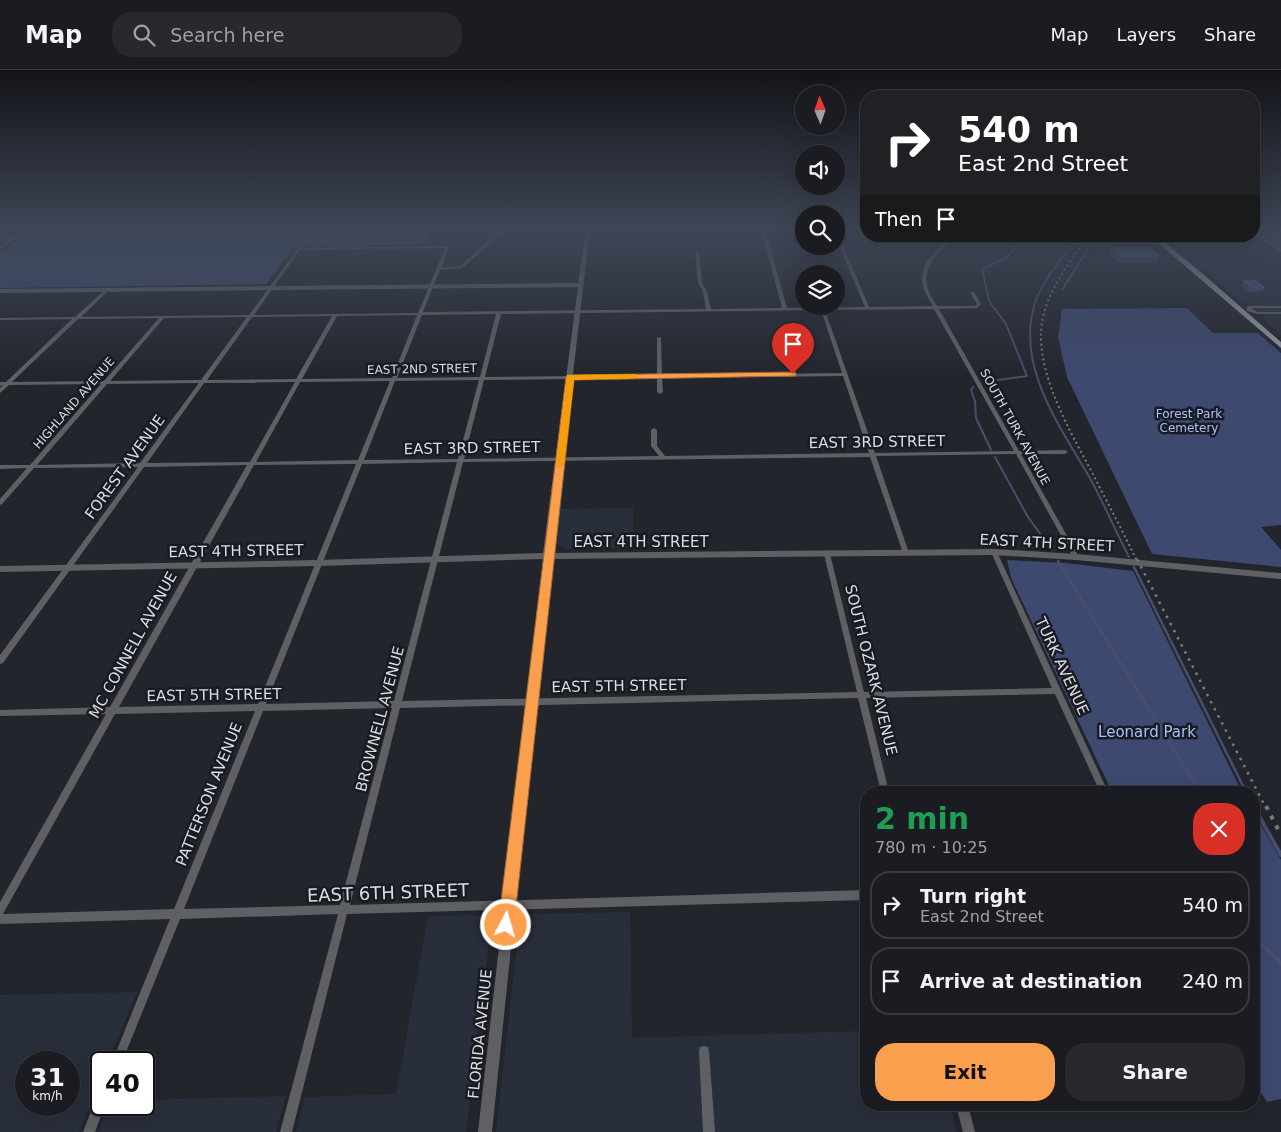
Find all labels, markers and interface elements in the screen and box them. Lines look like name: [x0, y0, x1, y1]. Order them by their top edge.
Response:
search box: [112, 12, 462, 57]
text: Map: [25, 21, 82, 49]
icon: search: [130, 21, 158, 49]
text: Search here: [170, 24, 284, 46]
text: Map: [1050, 24, 1088, 45]
text: Layers: [1116, 24, 1176, 45]
text: Share: [1204, 24, 1256, 45]
north arrow: [795, 85, 845, 135]
map controls: [795, 85, 845, 315]
icon: right: [875, 110, 940, 175]
text: 540 m: [958, 110, 1080, 150]
button: sound: [795, 145, 845, 195]
text: East 2nd Street: [958, 151, 1128, 176]
button: search: [795, 205, 845, 255]
icon: arrive: [932, 205, 960, 233]
text: Then: [875, 208, 922, 230]
button: layers: [795, 265, 845, 315]
pin: [772, 323, 814, 374]
icon: arrive: [779, 330, 807, 358]
street label: HIGHLAND AVENUE: [30, 354, 118, 452]
street label: EAST 2ND STREET: [367, 361, 478, 377]
street label: SOUTH TURK AVENUE: [977, 366, 1053, 488]
park label: Forest Park Cemetery: [1156, 407, 1222, 435]
street label: FOREST AVENUE: [81, 411, 169, 523]
street label: EAST 3RD STREET: [809, 432, 946, 452]
street label: EAST 3RD STREET: [404, 438, 541, 458]
street label: EAST 4TH STREET: [979, 530, 1116, 556]
street label: EAST 4TH STREET: [573, 533, 709, 551]
street label: EAST 4TH STREET: [168, 541, 305, 561]
street label: MC CONNELL AVENUE: [85, 569, 181, 721]
street label: SOUTH OZARK AVENUE: [841, 583, 901, 757]
street label: TURK AVENUE: [1031, 613, 1093, 718]
street label: BROWNELL AVENUE: [352, 644, 408, 794]
street label: EAST 5TH STREET: [551, 676, 688, 696]
street label: EAST 5TH STREET: [146, 685, 283, 705]
street label: PATTERSON AVENUE: [172, 720, 246, 868]
park label: Leonard Park: [1098, 723, 1196, 741]
text: 2 min: [875, 801, 969, 836]
button: close: [1193, 803, 1245, 855]
text: 780 m · 10:25: [875, 838, 988, 857]
street label: EAST 6TH STREET: [307, 879, 470, 906]
text: Turn right: [920, 885, 1026, 907]
icon: right: [877, 891, 905, 919]
text: 540 m: [1182, 894, 1243, 916]
position arrow: [479, 898, 531, 950]
text: East 2nd Street: [920, 907, 1044, 926]
icon: arrive: [877, 967, 905, 995]
street label: FLORIDA AVENUE: [464, 968, 496, 1100]
text: Arrive at destination: [920, 970, 1142, 992]
text: 240 m: [1182, 970, 1243, 992]
button: Exit: [875, 1043, 1055, 1101]
button: Share: [1065, 1043, 1245, 1101]
speed limit sign: 40: [90, 1051, 155, 1116]
text: 31: [30, 1063, 65, 1092]
text: km/h: [32, 1089, 63, 1103]

